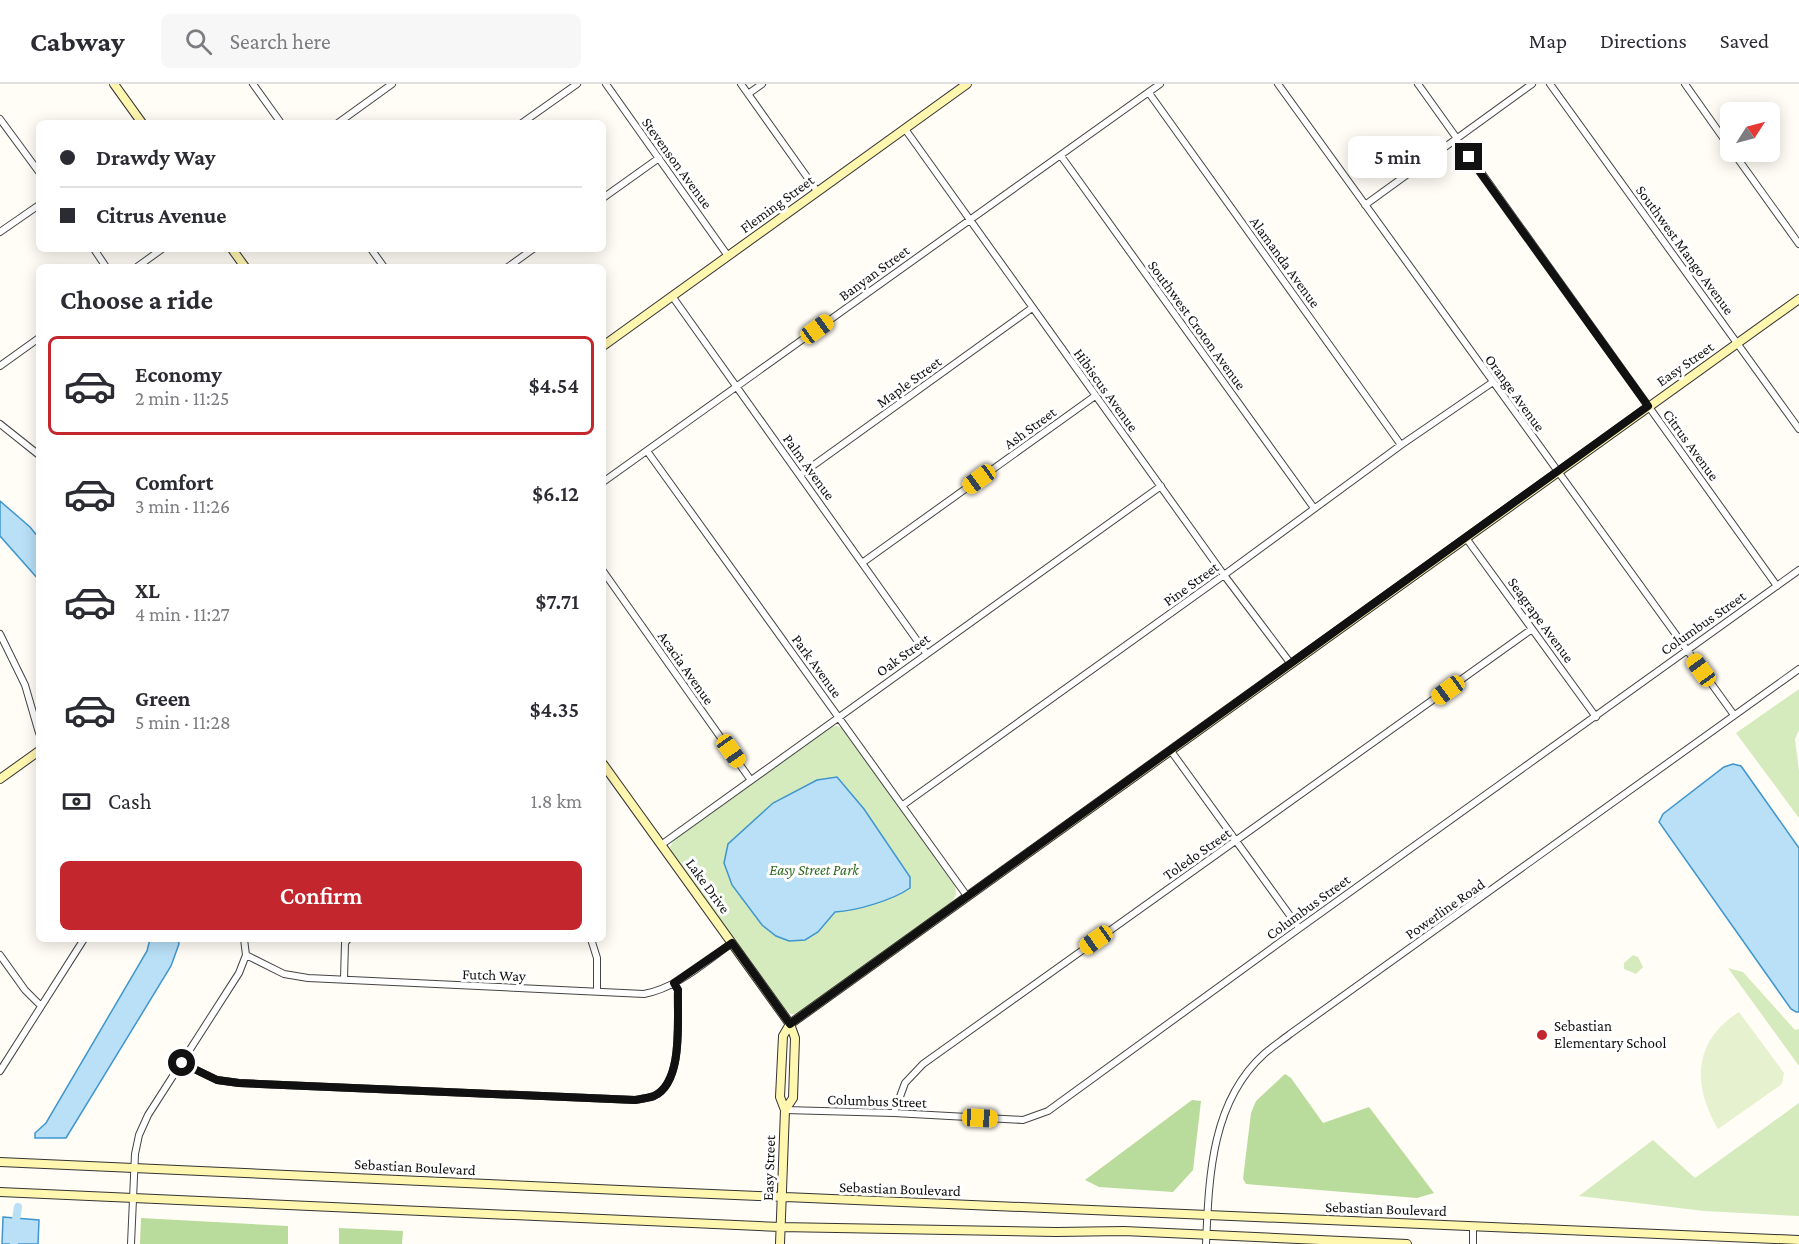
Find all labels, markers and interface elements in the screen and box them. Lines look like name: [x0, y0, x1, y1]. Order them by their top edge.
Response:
search box: [161, 14, 581, 68]
icon: search: [182, 25, 215, 58]
text: Cabway: [30, 26, 125, 57]
text: Search here: [230, 29, 331, 54]
text: Map: [1529, 29, 1567, 53]
text: Directions: [1600, 29, 1687, 53]
text: Saved: [1720, 29, 1769, 53]
north arrow: [1720, 102, 1780, 162]
map controls: [1720, 102, 1780, 162]
street label: Stevenson Avenue: [639, 115, 716, 212]
callout: 5 min: [1349, 136, 1448, 178]
route end: [1455, 143, 1482, 170]
text: Drawdy Way: [96, 145, 215, 170]
text: 5 min: [1374, 146, 1421, 168]
street label: Fleming Street: [737, 171, 818, 237]
street label: Southwest Mango Avenue: [1632, 182, 1737, 319]
text: Citrus Avenue: [96, 203, 227, 228]
street label: Alamanda Avenue: [1247, 213, 1324, 311]
street label: Banyan Street: [836, 242, 914, 305]
street label: Southwest Croton Avenue: [1145, 258, 1249, 393]
text: Choose a ride: [60, 285, 213, 315]
car: [797, 311, 837, 347]
street label: Easy Street: [1653, 338, 1718, 390]
street label: Hibiscus Avenue: [1071, 346, 1142, 435]
street label: Orange Avenue: [1481, 352, 1548, 435]
street label: Maple Street: [874, 353, 946, 412]
icon: car: [63, 359, 117, 413]
text: Economy: [135, 362, 222, 387]
text: $4.54: [529, 373, 579, 398]
text: 2 min · 11:25: [135, 387, 229, 409]
street label: Ash Street: [1001, 403, 1060, 452]
street label: Citrus Avenue: [1660, 406, 1722, 484]
street label: Palm Avenue: [780, 431, 838, 503]
car: [959, 461, 999, 497]
icon: car: [63, 467, 117, 521]
text: Comfort: [135, 470, 213, 495]
text: $6.12: [532, 481, 579, 506]
text: 3 min · 11:26: [135, 495, 230, 517]
street label: Pine Street: [1160, 558, 1222, 609]
street label: Seagrape Avenue: [1504, 574, 1577, 667]
icon: car: [63, 575, 117, 629]
text: XL: [135, 578, 160, 603]
street label: Columbus Street: [1658, 587, 1749, 658]
text: $7.71: [535, 589, 579, 614]
text: 4 min · 11:27: [135, 603, 230, 625]
street label: Acacia Avenue: [655, 628, 717, 708]
street label: Oak Street: [873, 630, 934, 680]
street label: Park Avenue: [789, 632, 845, 701]
car: [1683, 650, 1719, 690]
car: [1428, 672, 1468, 708]
icon: car: [63, 683, 117, 737]
text: Green: [135, 686, 191, 711]
text: $4.35: [530, 697, 579, 722]
text: 5 min · 11:28: [135, 711, 231, 733]
car: [713, 731, 749, 771]
icon: cash: [60, 785, 93, 818]
text: Cash: [108, 789, 152, 814]
text: 1.8 km: [531, 790, 582, 812]
street label: Toledo Street: [1160, 824, 1235, 883]
street label: Lake Drive: [683, 856, 733, 917]
button: Confirm: [60, 861, 582, 930]
park label: Easy Street Park: [769, 862, 860, 879]
street label: Columbus Street: [1263, 871, 1354, 943]
street label: Powerline Road: [1402, 876, 1488, 942]
car: [1076, 922, 1116, 958]
street label: Futch Way: [462, 966, 526, 985]
place label: Sebastian Elementary School: [1554, 1018, 1666, 1052]
marker: Sebastian Elementary School: [1535, 1028, 1549, 1042]
route start: [168, 1049, 195, 1076]
street label: Columbus Street: [827, 1091, 928, 1111]
car: [962, 1108, 998, 1128]
street label: Easy Street: [760, 1134, 779, 1201]
street label: Sebastian Boulevard: [354, 1156, 476, 1178]
street label: Sebastian Boulevard: [839, 1179, 961, 1199]
street label: Sebastian Boulevard: [1325, 1199, 1447, 1219]

